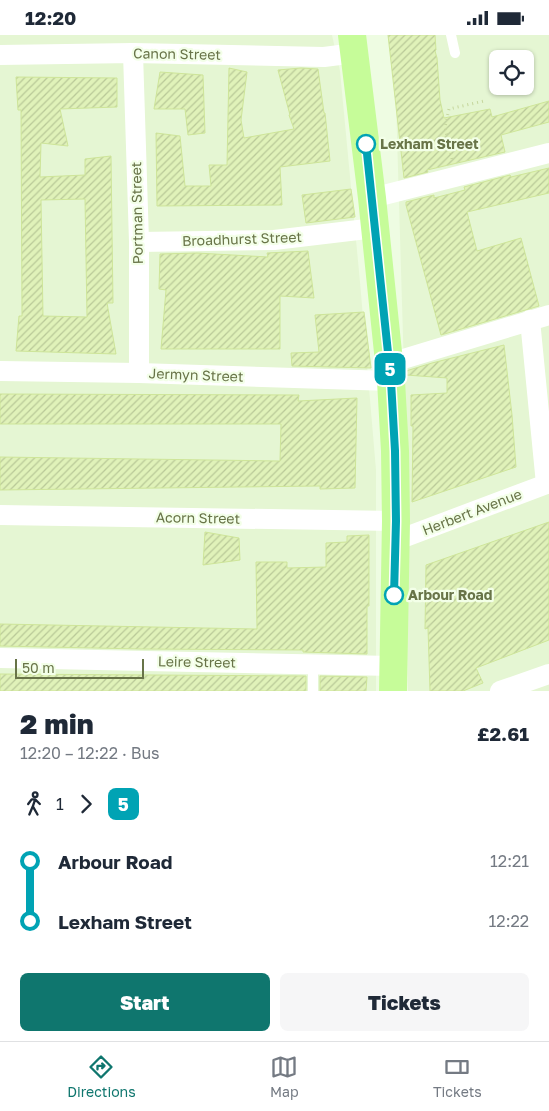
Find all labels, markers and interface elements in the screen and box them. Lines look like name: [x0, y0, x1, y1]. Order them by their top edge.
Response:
text: 12:20: [25, 6, 76, 29]
street label: Canon Street: [133, 44, 221, 63]
map controls: [489, 50, 534, 95]
button: locate: [489, 50, 534, 95]
marker: Lexham Street: [356, 134, 376, 154]
place label: Lexham Street: [380, 135, 479, 152]
street label: Portman Street: [127, 162, 146, 264]
street label: Broadhurst Street: [182, 228, 302, 249]
line badge: 5: [374, 353, 406, 385]
text: 5: [385, 358, 395, 380]
street label: Jermyn Street: [148, 364, 244, 385]
street label: Herbert Avenue: [420, 485, 524, 538]
street label: Acorn Street: [156, 508, 240, 527]
marker: Arbour Road: [384, 585, 404, 605]
place label: Arbour Road: [408, 586, 492, 603]
street label: Leire Street: [158, 652, 236, 671]
scale bar: [15, 656, 144, 679]
text: 50 m: [22, 659, 55, 676]
text: 2 min: [20, 707, 94, 740]
text: £2.61: [477, 722, 529, 745]
text: 12:20 – 12:22 · Bus: [20, 743, 160, 763]
icon: walk: [20, 790, 48, 818]
icon: forward: [72, 790, 100, 818]
text: 5: [118, 793, 129, 815]
text: 1: [56, 794, 64, 814]
text: Arbour Road: [58, 850, 172, 873]
text: 12:21: [490, 851, 529, 871]
text: Lexham Street: [58, 910, 192, 933]
text: 12:22: [489, 911, 529, 931]
button: Start: [20, 973, 270, 1031]
button: Tickets: [280, 973, 529, 1031]
tab: Directions: [67, 1053, 136, 1100]
tab: Map: [270, 1053, 299, 1100]
tab: Tickets: [433, 1053, 482, 1100]

